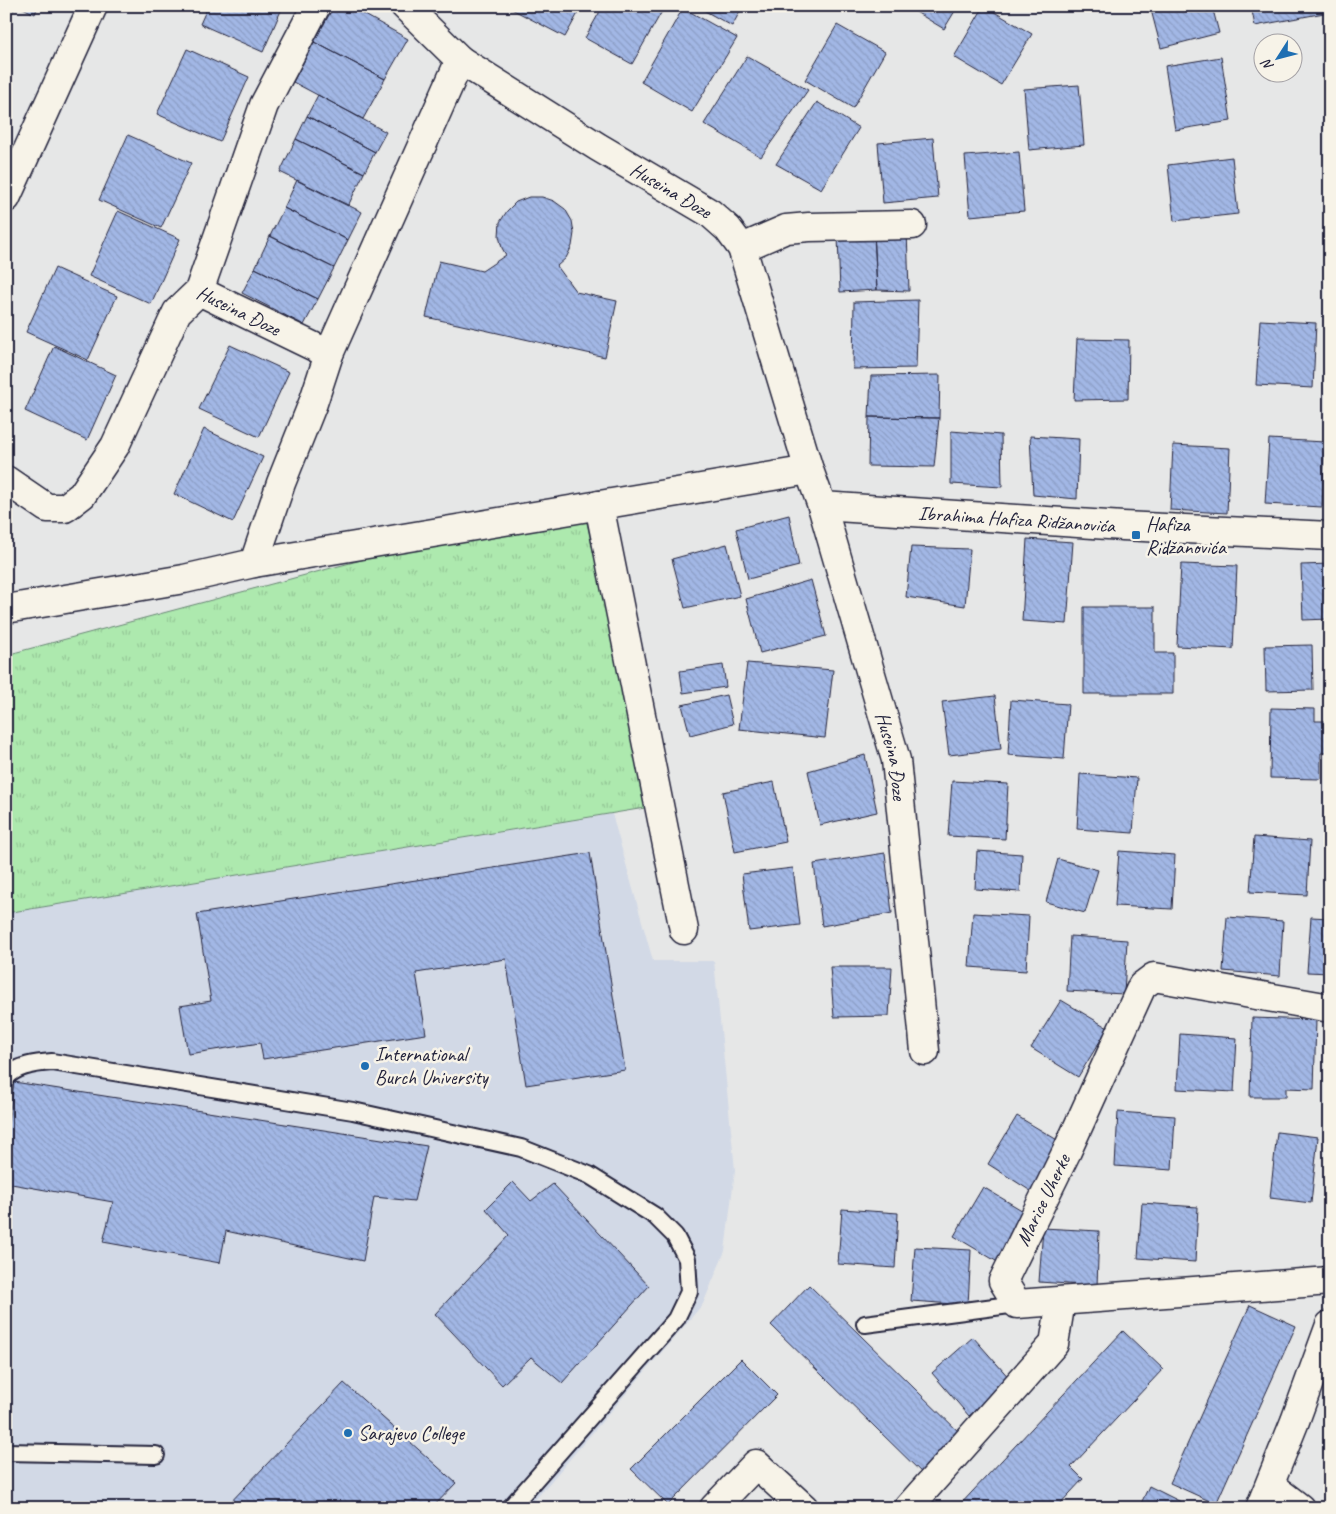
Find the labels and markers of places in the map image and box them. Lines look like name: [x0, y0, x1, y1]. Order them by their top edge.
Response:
place label: Hafiza Ridžanovića: [1146, 512, 1227, 560]
marker: Hafiza Ridžanovića: [1130, 529, 1142, 541]
place label: International Burch University: [375, 1042, 490, 1090]
marker: International Burch University: [359, 1060, 371, 1072]
place label: Sarajevo College: [358, 1421, 465, 1446]
marker: Sarajevo College: [342, 1427, 354, 1439]

